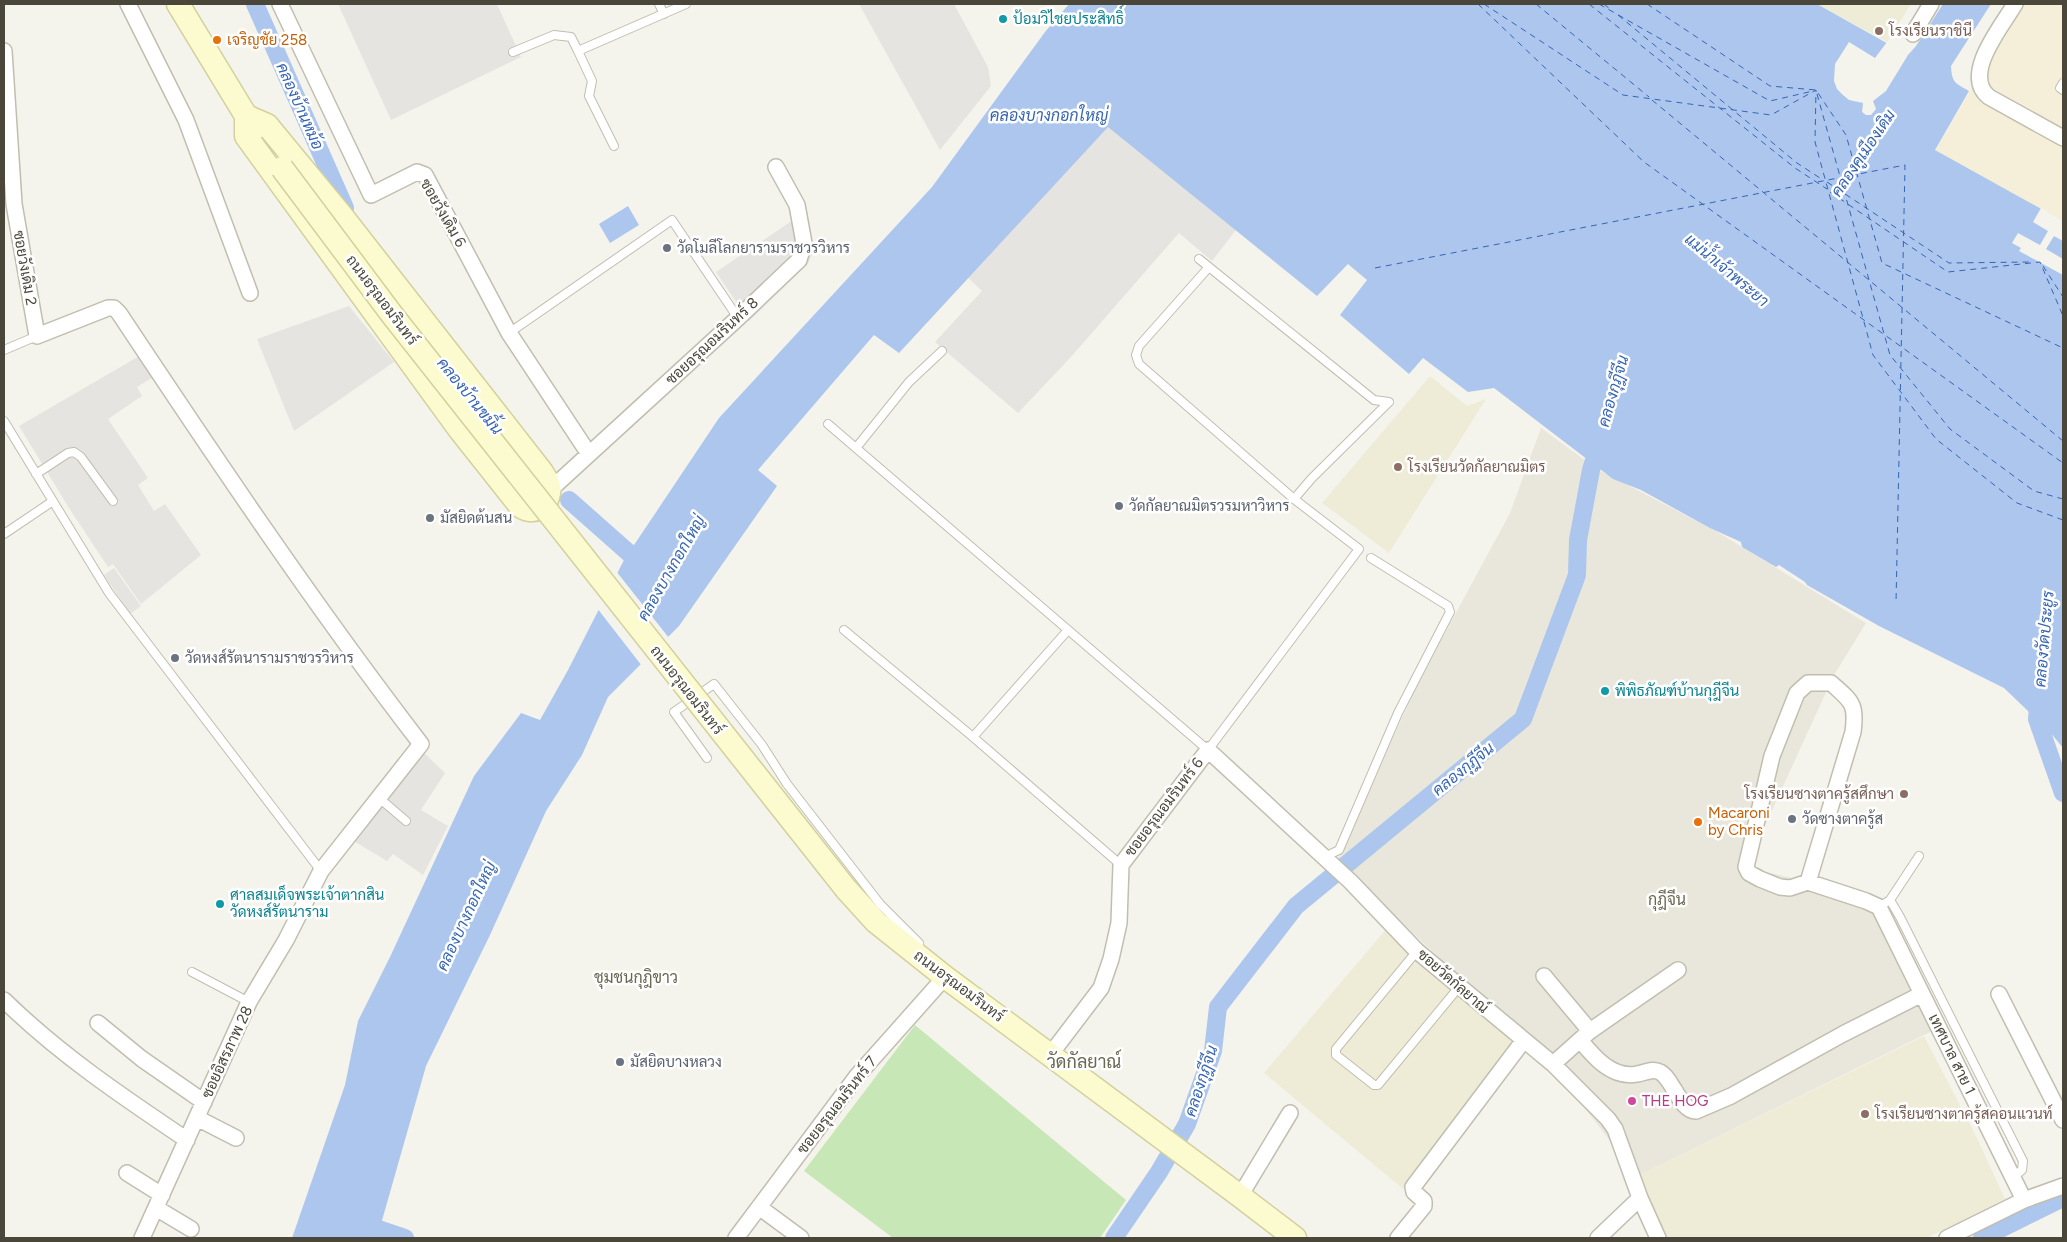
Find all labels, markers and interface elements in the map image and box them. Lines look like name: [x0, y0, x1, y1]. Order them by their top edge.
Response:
place label: ป้อมวิไชยประสิทธิ์: [1013, 4, 1124, 28]
marker: ป้อมวิไชยประสิทธิ์: [997, 13, 1009, 25]
place label: โรงเรียนราชินี: [1888, 21, 1972, 40]
marker: โรงเรียนราชินี: [1873, 25, 1885, 37]
place label: เจริญชัย 258: [227, 31, 307, 49]
marker: เจริญชัย 258: [211, 34, 223, 46]
water label: คลองบ้านหม้อ: [272, 59, 329, 152]
water label: คลองบางกอกใหญ่: [990, 104, 1109, 125]
water label: คลองคูเมืองเดิม: [1825, 105, 1901, 201]
street label: ซอยวังเดิม 6: [416, 176, 470, 251]
water label: แม่น้ำเจ้าพระยา: [1681, 226, 1776, 311]
street label: ซอยวังเดิม 2: [10, 229, 40, 307]
place label: วัดโมลีโลกยารามราชวรวิหาร: [677, 238, 850, 257]
marker: วัดโมลีโลกยารามราชวรวิหาร: [661, 242, 673, 254]
street label: ถนนอรุณอมรินทร์: [341, 251, 423, 350]
street label: ซอยอรุณอมรินทร์ 8: [661, 293, 763, 390]
water label: คลองบ้านขมิ้น: [433, 351, 510, 438]
water label: คลองกุฎีจีน: [1592, 352, 1634, 430]
place label: โรงเรียนวัดกัลยาณมิตร: [1407, 457, 1546, 476]
marker: โรงเรียนวัดกัลยาณมิตร: [1392, 461, 1404, 473]
place label: วัดกัลยาณมิตรวรมหาวิหาร: [1129, 497, 1290, 515]
marker: วัดกัลยาณมิตรวรมหาวิหาร: [1113, 500, 1125, 512]
place label: มัสยิดต้นสน: [440, 508, 512, 527]
water label: คลองบางกอกใหญ่: [631, 510, 709, 624]
marker: มัสยิดต้นสน: [424, 512, 436, 524]
water label: คลองวัดประยูร: [2029, 589, 2060, 688]
street label: ถนนอรุณอมรินทร์: [645, 641, 728, 739]
place label: วัดหงส์รัตนารามราชวรวิหาร: [185, 648, 354, 667]
marker: วัดหงส์รัตนารามราชวรวิหาร: [169, 652, 181, 664]
place label: พิพิธภัณฑ์บ้านกุฎีจีน: [1615, 681, 1739, 702]
marker: พิพิธภัณฑ์บ้านกุฎีจีน: [1599, 685, 1611, 697]
water label: คลองกุฎีจีน: [1427, 737, 1499, 801]
street label: ซอยอรุณอมรินทร์ 6: [1120, 753, 1209, 861]
place label: โรงเรียนซางตาครู้สศึกษา: [1743, 784, 1894, 804]
marker: โรงเรียนซางตาครู้สศึกษา: [1898, 788, 1910, 800]
place label: Macaroni by Chris: [1708, 804, 1770, 839]
place label: วัดซางตาครู้ส: [1802, 809, 1883, 829]
marker: วัดซางตาครู้ส: [1786, 813, 1798, 825]
marker: Macaroni by Chris: [1692, 816, 1704, 828]
water label: คลองบางกอกใหญ่: [431, 857, 500, 974]
place label: ศาลสมเด็จพระเจ้าตากสิน วัดหงส์รัตนาราม: [230, 884, 384, 921]
district label: กุฎีจีน: [1648, 888, 1686, 911]
marker: ศาลสมเด็จพระเจ้าตากสิน วัดหงส์รัตนาราม: [214, 898, 226, 910]
street label: ซอยวัดกัลยาณ์: [1414, 944, 1493, 1017]
street label: ถนนอรุณอมรินทร์: [909, 945, 1008, 1027]
district label: ชุมชนกุฎิขาว: [594, 968, 678, 989]
street label: ซอยอิสรภาพ 28: [198, 1003, 256, 1101]
street label: เทศบาล สาย 1: [1925, 1011, 1979, 1097]
water label: คลองกุฎีจีน: [1179, 1042, 1223, 1120]
district label: วัดกัลยาณ์: [1047, 1049, 1121, 1073]
street label: ซอยอรุณอมรินทร์ 7: [793, 1052, 882, 1159]
place label: มัสยิดบางหลวง: [630, 1053, 722, 1071]
marker: มัสยิดบางหลวง: [614, 1056, 626, 1068]
place label: THE HOG: [1642, 1092, 1708, 1110]
marker: THE HOG: [1626, 1095, 1638, 1107]
place label: โรงเรียนซางตาครู้สคอนแวนท์: [1874, 1104, 2053, 1124]
marker: โรงเรียนซางตาครู้สคอนแวนท์: [1859, 1108, 1871, 1120]

